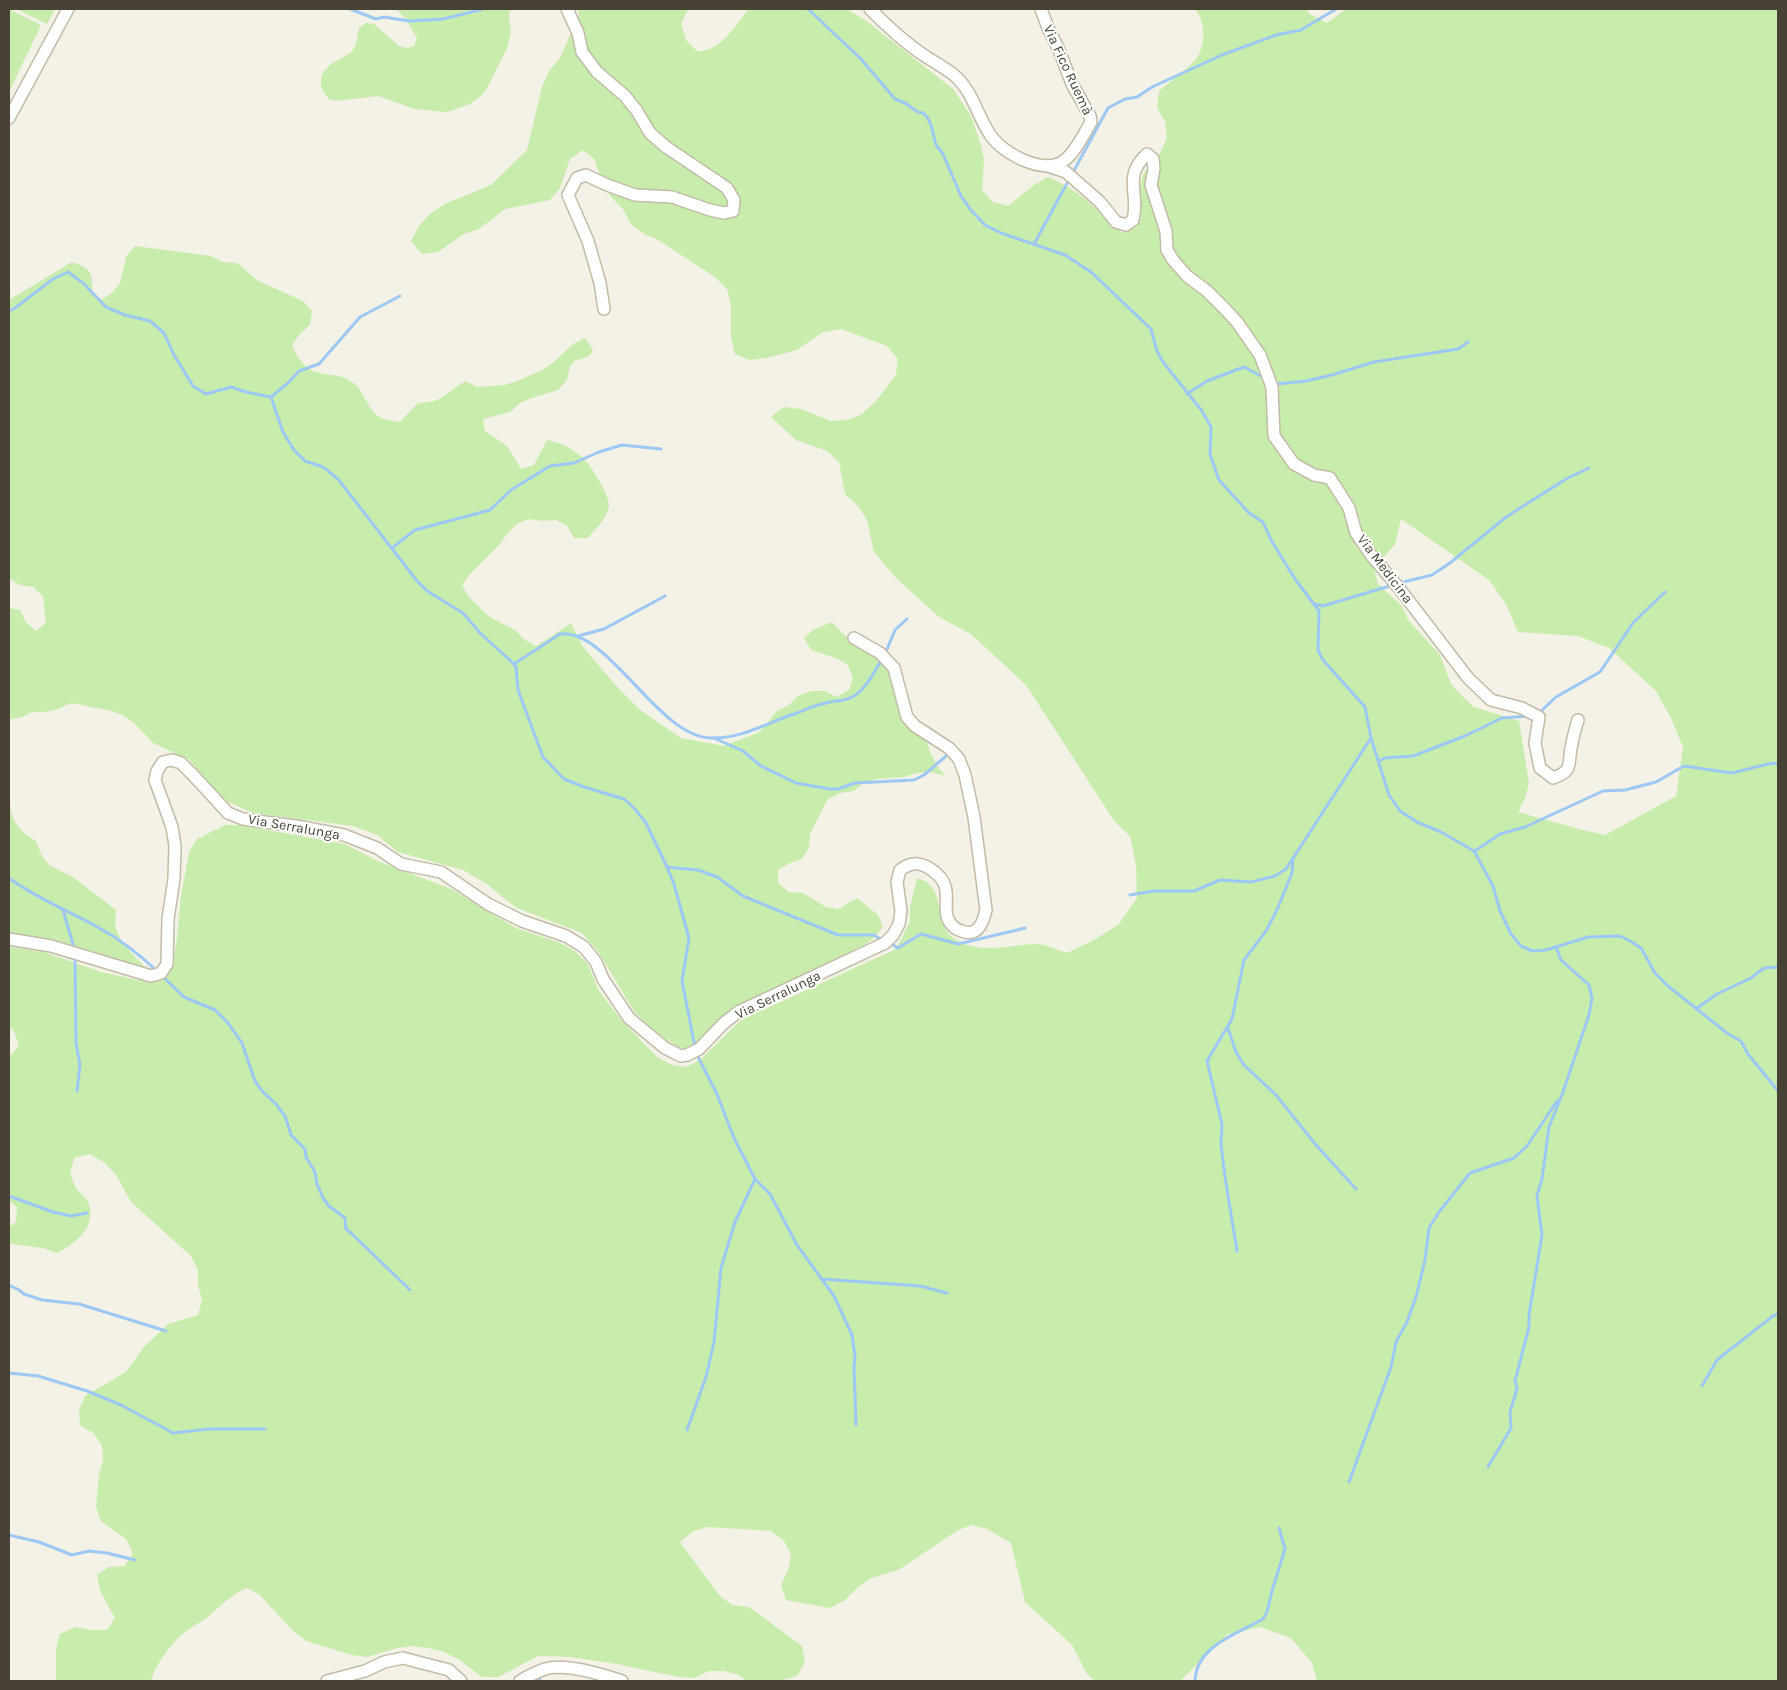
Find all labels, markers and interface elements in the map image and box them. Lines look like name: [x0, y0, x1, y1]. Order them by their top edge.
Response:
street label: Via Fico Ruemà: [1040, 22, 1096, 118]
street label: Via Medicina: [1353, 531, 1417, 607]
street label: Via Serralunga: [247, 811, 341, 843]
street label: Via Serralunga: [732, 967, 824, 1023]

